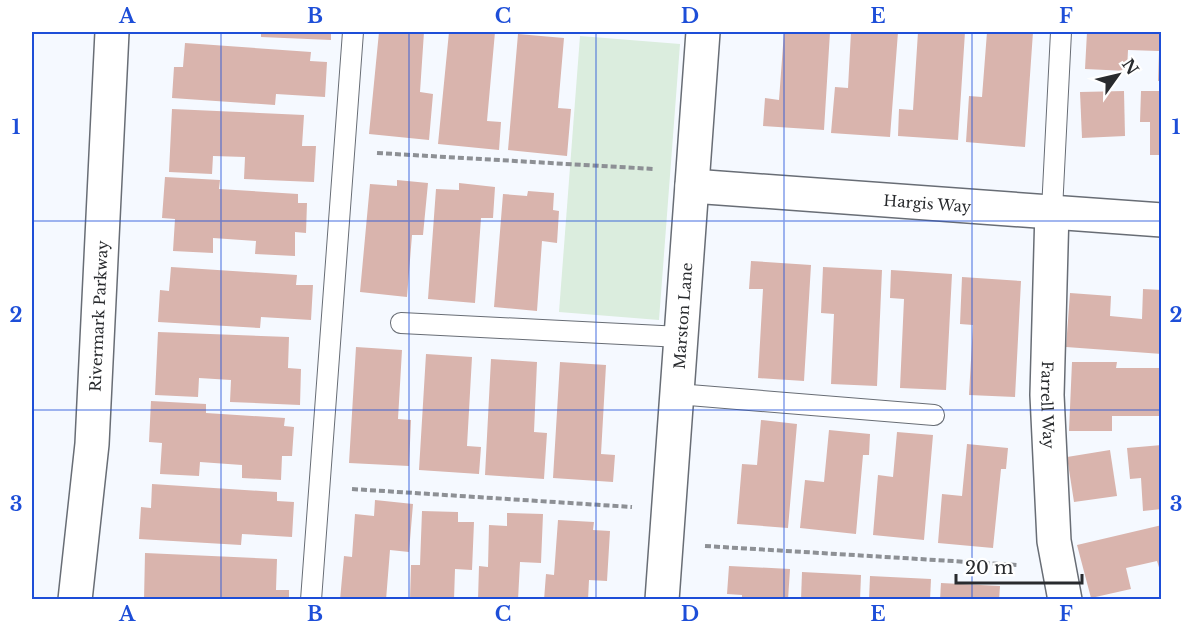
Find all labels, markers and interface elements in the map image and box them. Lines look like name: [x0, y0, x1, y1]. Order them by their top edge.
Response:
text: A: [118, 4, 136, 28]
text: B: [307, 4, 323, 28]
text: C: [495, 4, 511, 28]
text: D: [681, 4, 699, 28]
text: E: [870, 4, 886, 28]
text: F: [1059, 4, 1073, 28]
north arrow: [1088, 45, 1148, 105]
text: N: [1118, 55, 1143, 78]
text: 1: [12, 115, 21, 139]
text: 1: [1172, 115, 1181, 139]
street label: Hargis Way: [883, 190, 972, 216]
street label: Rivermark Parkway: [85, 240, 111, 392]
street label: Marston Lane: [669, 262, 696, 370]
text: 2: [9, 303, 23, 327]
text: 2: [1169, 303, 1183, 327]
street label: Farrell Way: [1037, 361, 1059, 450]
text: 3: [10, 492, 22, 516]
text: 3: [1170, 492, 1182, 516]
scale bar: [956, 547, 1082, 585]
text: 20 m: [965, 557, 1013, 579]
text: A: [118, 602, 136, 626]
text: B: [307, 602, 323, 626]
text: C: [495, 602, 511, 626]
text: D: [681, 602, 699, 626]
text: E: [870, 602, 886, 626]
text: F: [1059, 602, 1073, 626]

